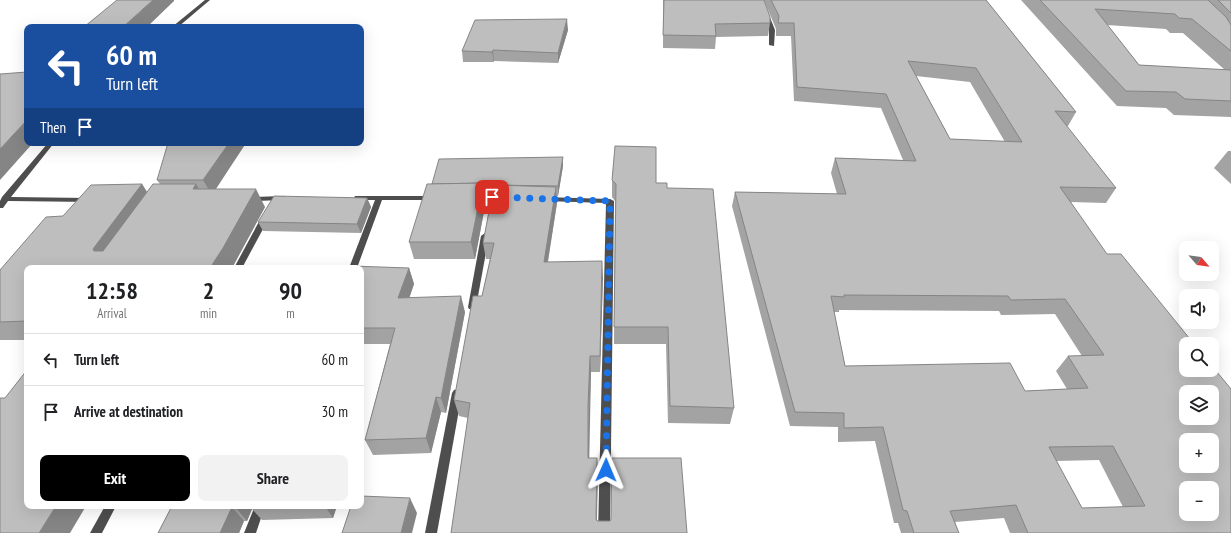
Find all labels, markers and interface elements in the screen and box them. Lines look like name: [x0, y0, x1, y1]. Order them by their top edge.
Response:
text: 60 m: [106, 36, 157, 73]
icon: left: [40, 40, 92, 92]
text: Turn left: [106, 72, 158, 95]
icon: arrive: [74, 116, 96, 138]
text: Then: [40, 118, 66, 137]
pin: [475, 180, 509, 214]
icon: arrive: [481, 186, 503, 208]
north arrow: [1179, 241, 1219, 281]
map controls: [1179, 241, 1219, 521]
text: 12:58: [86, 275, 138, 306]
text: 2: [203, 275, 214, 306]
text: 90: [279, 275, 302, 306]
button: sound: [1179, 289, 1219, 329]
text: Arrival: [97, 305, 127, 322]
text: min: [200, 305, 217, 322]
text: m: [286, 305, 295, 322]
button: search: [1179, 337, 1219, 377]
icon: left: [40, 349, 62, 371]
text: Turn left: [74, 350, 119, 369]
text: 60 m: [322, 350, 348, 369]
button: layers: [1179, 385, 1219, 425]
icon: arrive: [40, 401, 62, 423]
text: Arrive at destination: [74, 402, 183, 421]
text: 30 m: [322, 402, 348, 421]
button: +: [1179, 433, 1219, 473]
position arrow: [585, 449, 627, 491]
button: Exit: [40, 455, 190, 501]
button: Share: [198, 455, 348, 501]
button: −: [1179, 481, 1219, 521]

